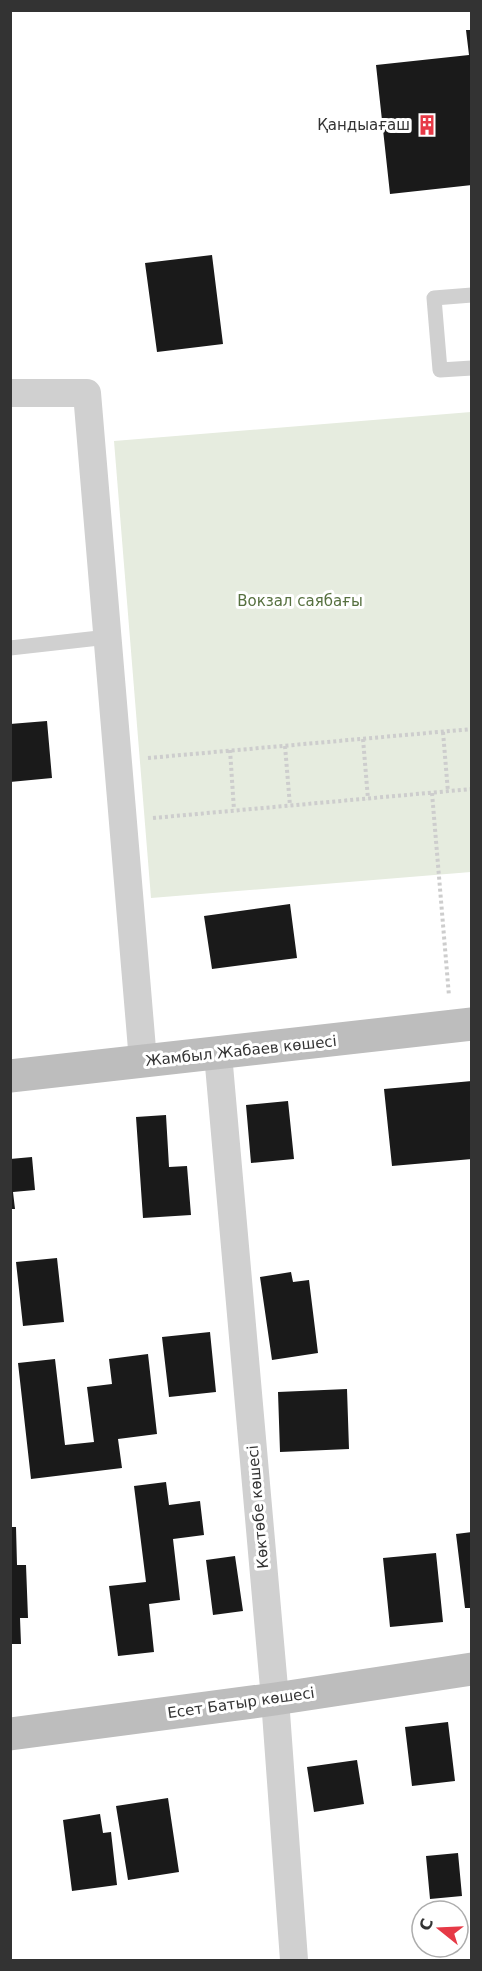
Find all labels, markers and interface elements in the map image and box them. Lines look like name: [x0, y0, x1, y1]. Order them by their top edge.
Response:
building icon: Қандыағаш: [415, 113, 439, 137]
place label: Қандыағаш: [317, 116, 410, 134]
park label: Вокзал саябағы: [237, 592, 363, 610]
street label: Жамбыл Жабаев көшесі: [144, 1032, 338, 1070]
street label: Көктөбе көшесі: [244, 1445, 272, 1569]
street label: Есет Батыр көшесі: [166, 1684, 316, 1722]
north arrow: [410, 1899, 470, 1959]
text: С: [415, 1916, 437, 1933]

